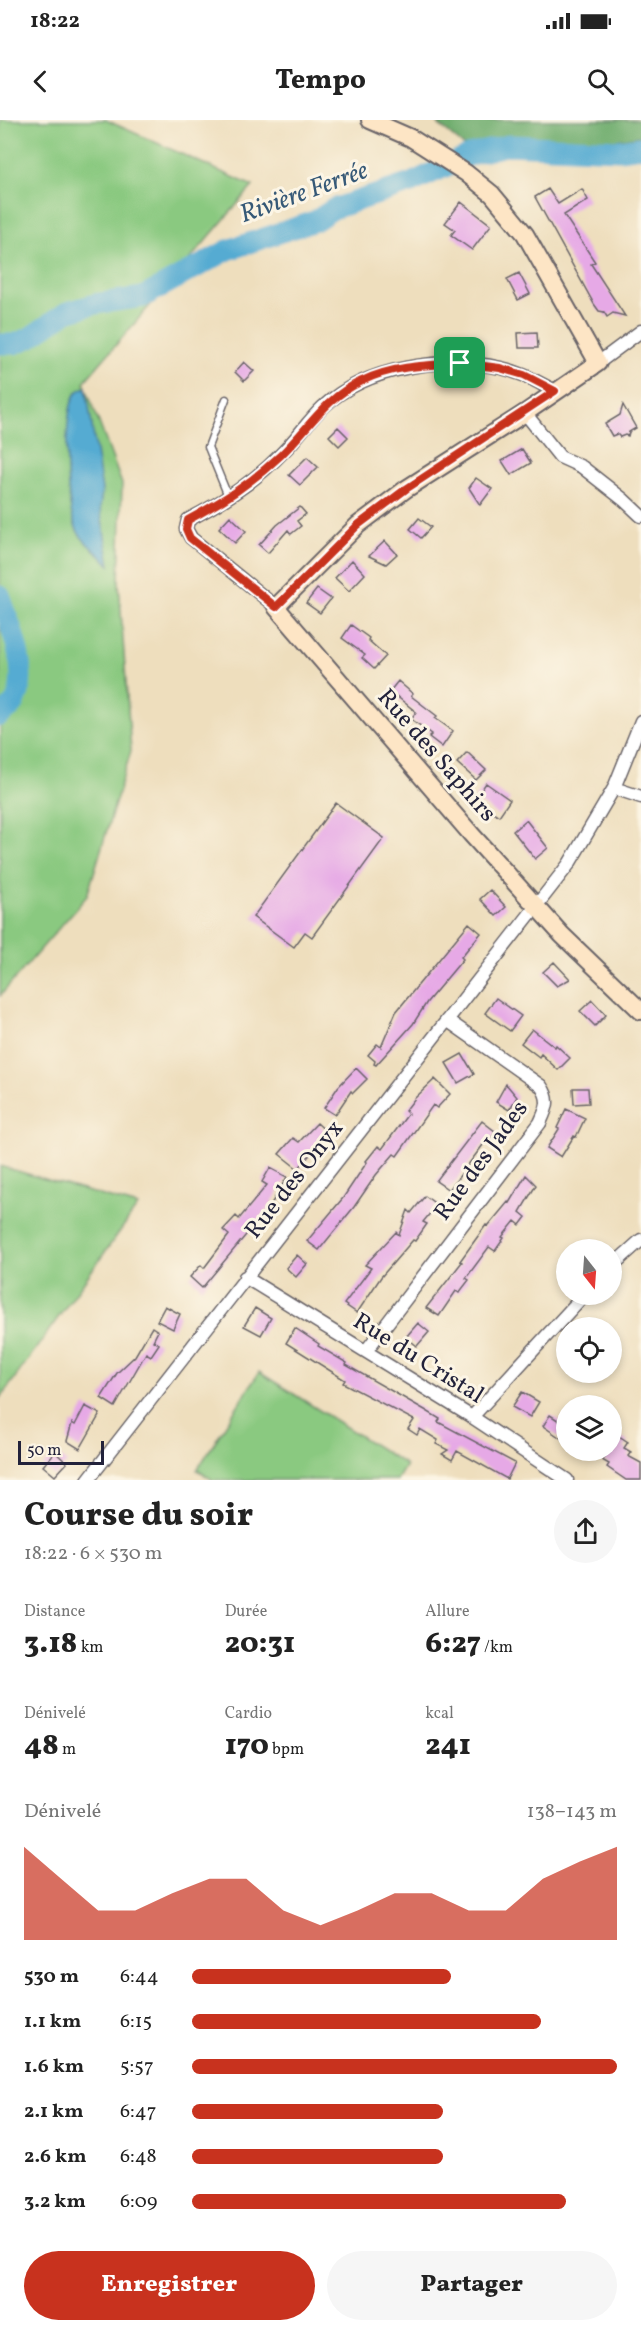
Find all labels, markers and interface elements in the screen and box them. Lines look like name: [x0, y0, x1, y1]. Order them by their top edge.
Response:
text: 18:22: [30, 6, 80, 37]
text: Tempo: [275, 62, 366, 100]
icon: back: [24, 65, 57, 98]
icon: search: [584, 65, 617, 98]
water label: Rivière Ferrée: [235, 153, 374, 233]
pin: [434, 337, 485, 388]
icon: arrive: [443, 346, 476, 379]
street label: Rue des Saphirs: [368, 682, 504, 830]
street label: Rue des Jades: [427, 1094, 537, 1228]
street label: Rue des Onyx: [238, 1113, 352, 1247]
north arrow: [556, 1239, 622, 1305]
map controls: [556, 1239, 622, 1461]
street label: Rue du Cristal: [346, 1305, 490, 1413]
button: locate: [556, 1317, 622, 1383]
button: layers: [556, 1395, 622, 1461]
scale bar: [18, 1438, 104, 1466]
text: 50 m: [27, 1440, 61, 1462]
text: Course du soir: [24, 1494, 253, 1540]
button: share: [554, 1500, 617, 1563]
text: 18:22 · 6 × 530 m: [24, 1540, 162, 1568]
text: Distance: [24, 1601, 85, 1623]
text: Durée: [225, 1601, 267, 1623]
text: Allure: [425, 1601, 469, 1623]
text: 3.18: [24, 1623, 77, 1665]
text: 20:31: [225, 1623, 295, 1665]
text: 6:27: [425, 1623, 481, 1665]
text: km: [77, 1637, 104, 1659]
text: /km: [481, 1637, 513, 1659]
text: Dénivelé: [24, 1703, 86, 1725]
text: Cardio: [225, 1703, 272, 1725]
text: kcal: [425, 1703, 454, 1725]
text: 48: [24, 1725, 59, 1767]
text: 170: [225, 1725, 269, 1767]
text: 241: [425, 1725, 471, 1767]
text: m: [59, 1739, 76, 1761]
text: bpm: [269, 1739, 304, 1761]
text: Dénivelé: [24, 1798, 101, 1826]
text: 138–143 m: [527, 1798, 617, 1826]
text: 530 m: [24, 1963, 79, 1991]
text: 6:44: [120, 1963, 159, 1991]
text: 1.1 km: [24, 2008, 81, 2036]
text: 6:15: [120, 2008, 152, 2036]
text: 1.6 km: [24, 2053, 84, 2081]
text: 5:57: [120, 2053, 154, 2081]
text: 2.1 km: [24, 2098, 84, 2126]
text: 6:47: [120, 2098, 156, 2126]
text: 2.6 km: [24, 2143, 87, 2171]
text: 6:48: [120, 2143, 157, 2171]
text: 3.2 km: [24, 2188, 86, 2216]
text: 6:09: [120, 2188, 157, 2216]
button: Enregistrer: [24, 2251, 315, 2320]
button: Partager: [327, 2251, 617, 2320]

